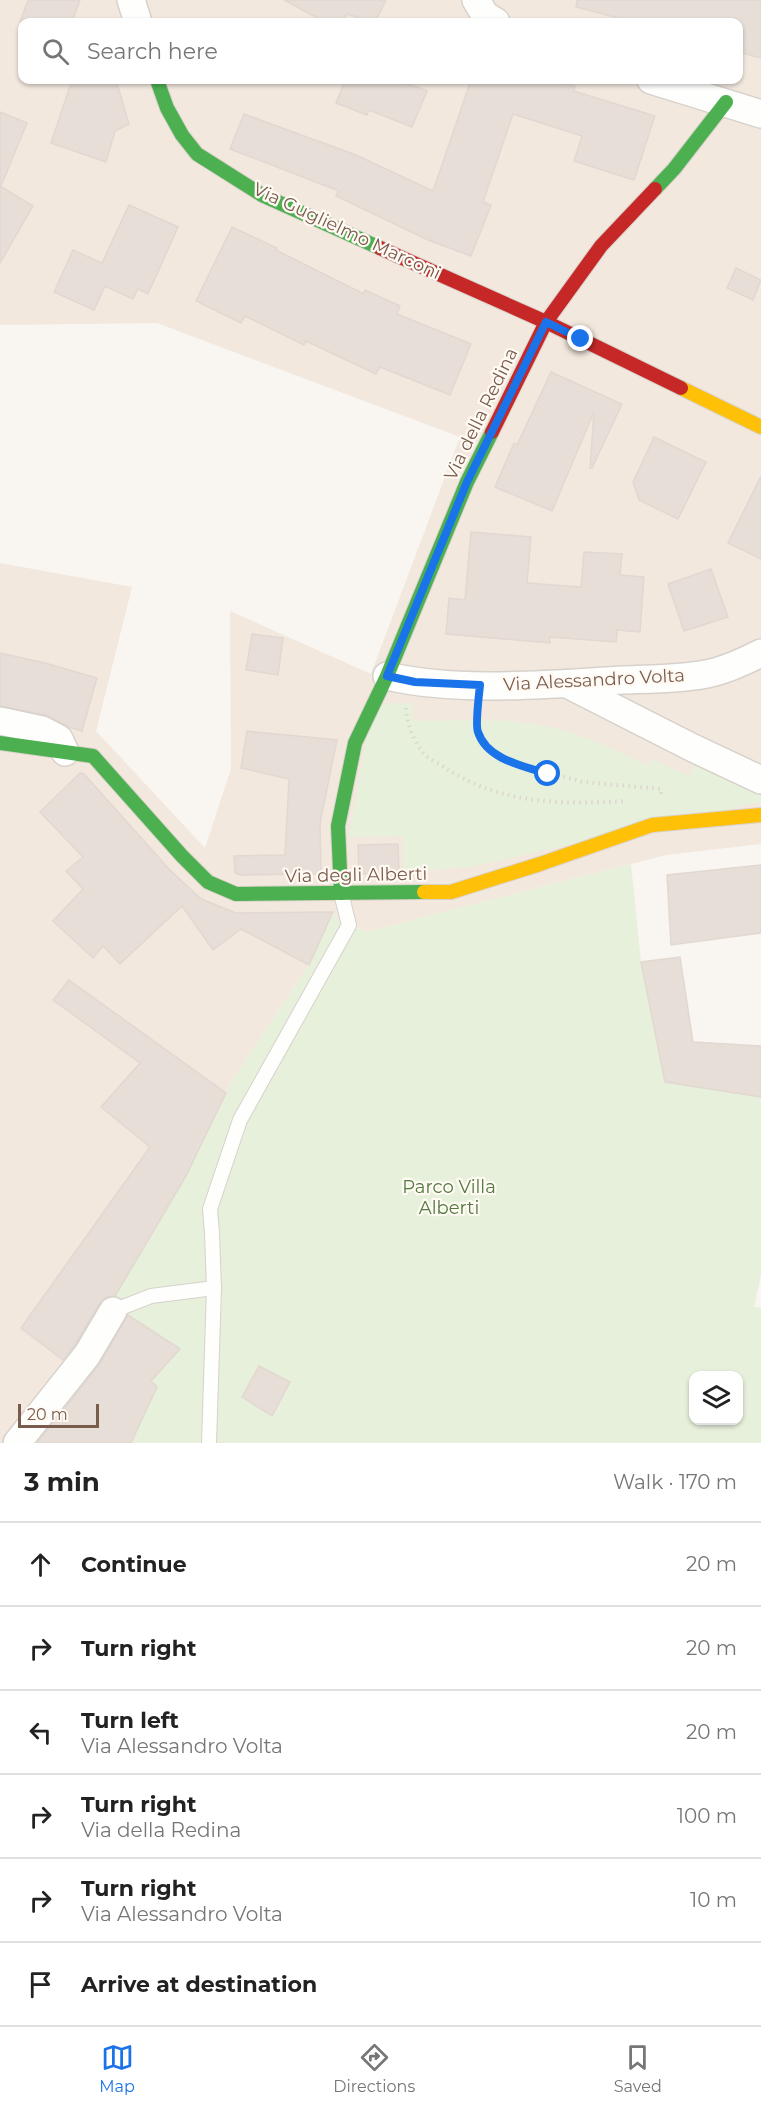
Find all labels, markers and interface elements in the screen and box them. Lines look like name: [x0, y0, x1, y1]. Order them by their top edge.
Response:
search box: [18, 18, 743, 84]
icon: search: [39, 35, 72, 68]
text: Search here: [87, 38, 218, 65]
street label: Via Guglielmo Marconi: [250, 178, 444, 284]
route end: [567, 325, 593, 351]
street label: Via della Redina: [439, 344, 523, 484]
street label: Via Alessandro Volta: [503, 664, 685, 696]
route start: [534, 760, 560, 786]
street label: Via degli Alberti: [284, 863, 428, 887]
park label: Parco Villa Alberti: [402, 1176, 496, 1219]
map controls: [689, 1371, 743, 1425]
button: layers: [689, 1371, 743, 1425]
scale bar: [18, 1401, 99, 1428]
text: 20 m: [27, 1405, 68, 1424]
text: 3 min: [24, 1466, 100, 1498]
text: Walk · 170 m: [613, 1470, 737, 1494]
icon: ahead: [24, 1548, 57, 1581]
text: Continue: [81, 1551, 187, 1578]
text: 20 m: [686, 1552, 737, 1576]
icon: right: [24, 1632, 57, 1665]
text: Turn right: [81, 1635, 196, 1662]
text: 20 m: [686, 1636, 737, 1660]
text: Turn left: [81, 1707, 179, 1734]
icon: left: [24, 1716, 57, 1749]
text: 20 m: [686, 1720, 737, 1744]
text: Via Alessandro Volta: [81, 1734, 283, 1758]
text: Turn right: [81, 1791, 196, 1818]
icon: right: [24, 1800, 57, 1833]
text: 100 m: [677, 1804, 737, 1828]
text: Via della Redina: [81, 1818, 241, 1842]
text: Turn right: [81, 1875, 196, 1902]
icon: right: [24, 1884, 57, 1917]
text: 10 m: [690, 1888, 737, 1912]
text: Via Alessandro Volta: [81, 1902, 283, 1926]
icon: arrive: [24, 1968, 57, 2001]
text: Arrive at destination: [81, 1971, 317, 1998]
tab: Map: [99, 2041, 135, 2096]
tab: Directions: [333, 2041, 415, 2096]
tab: Saved: [614, 2041, 662, 2096]

